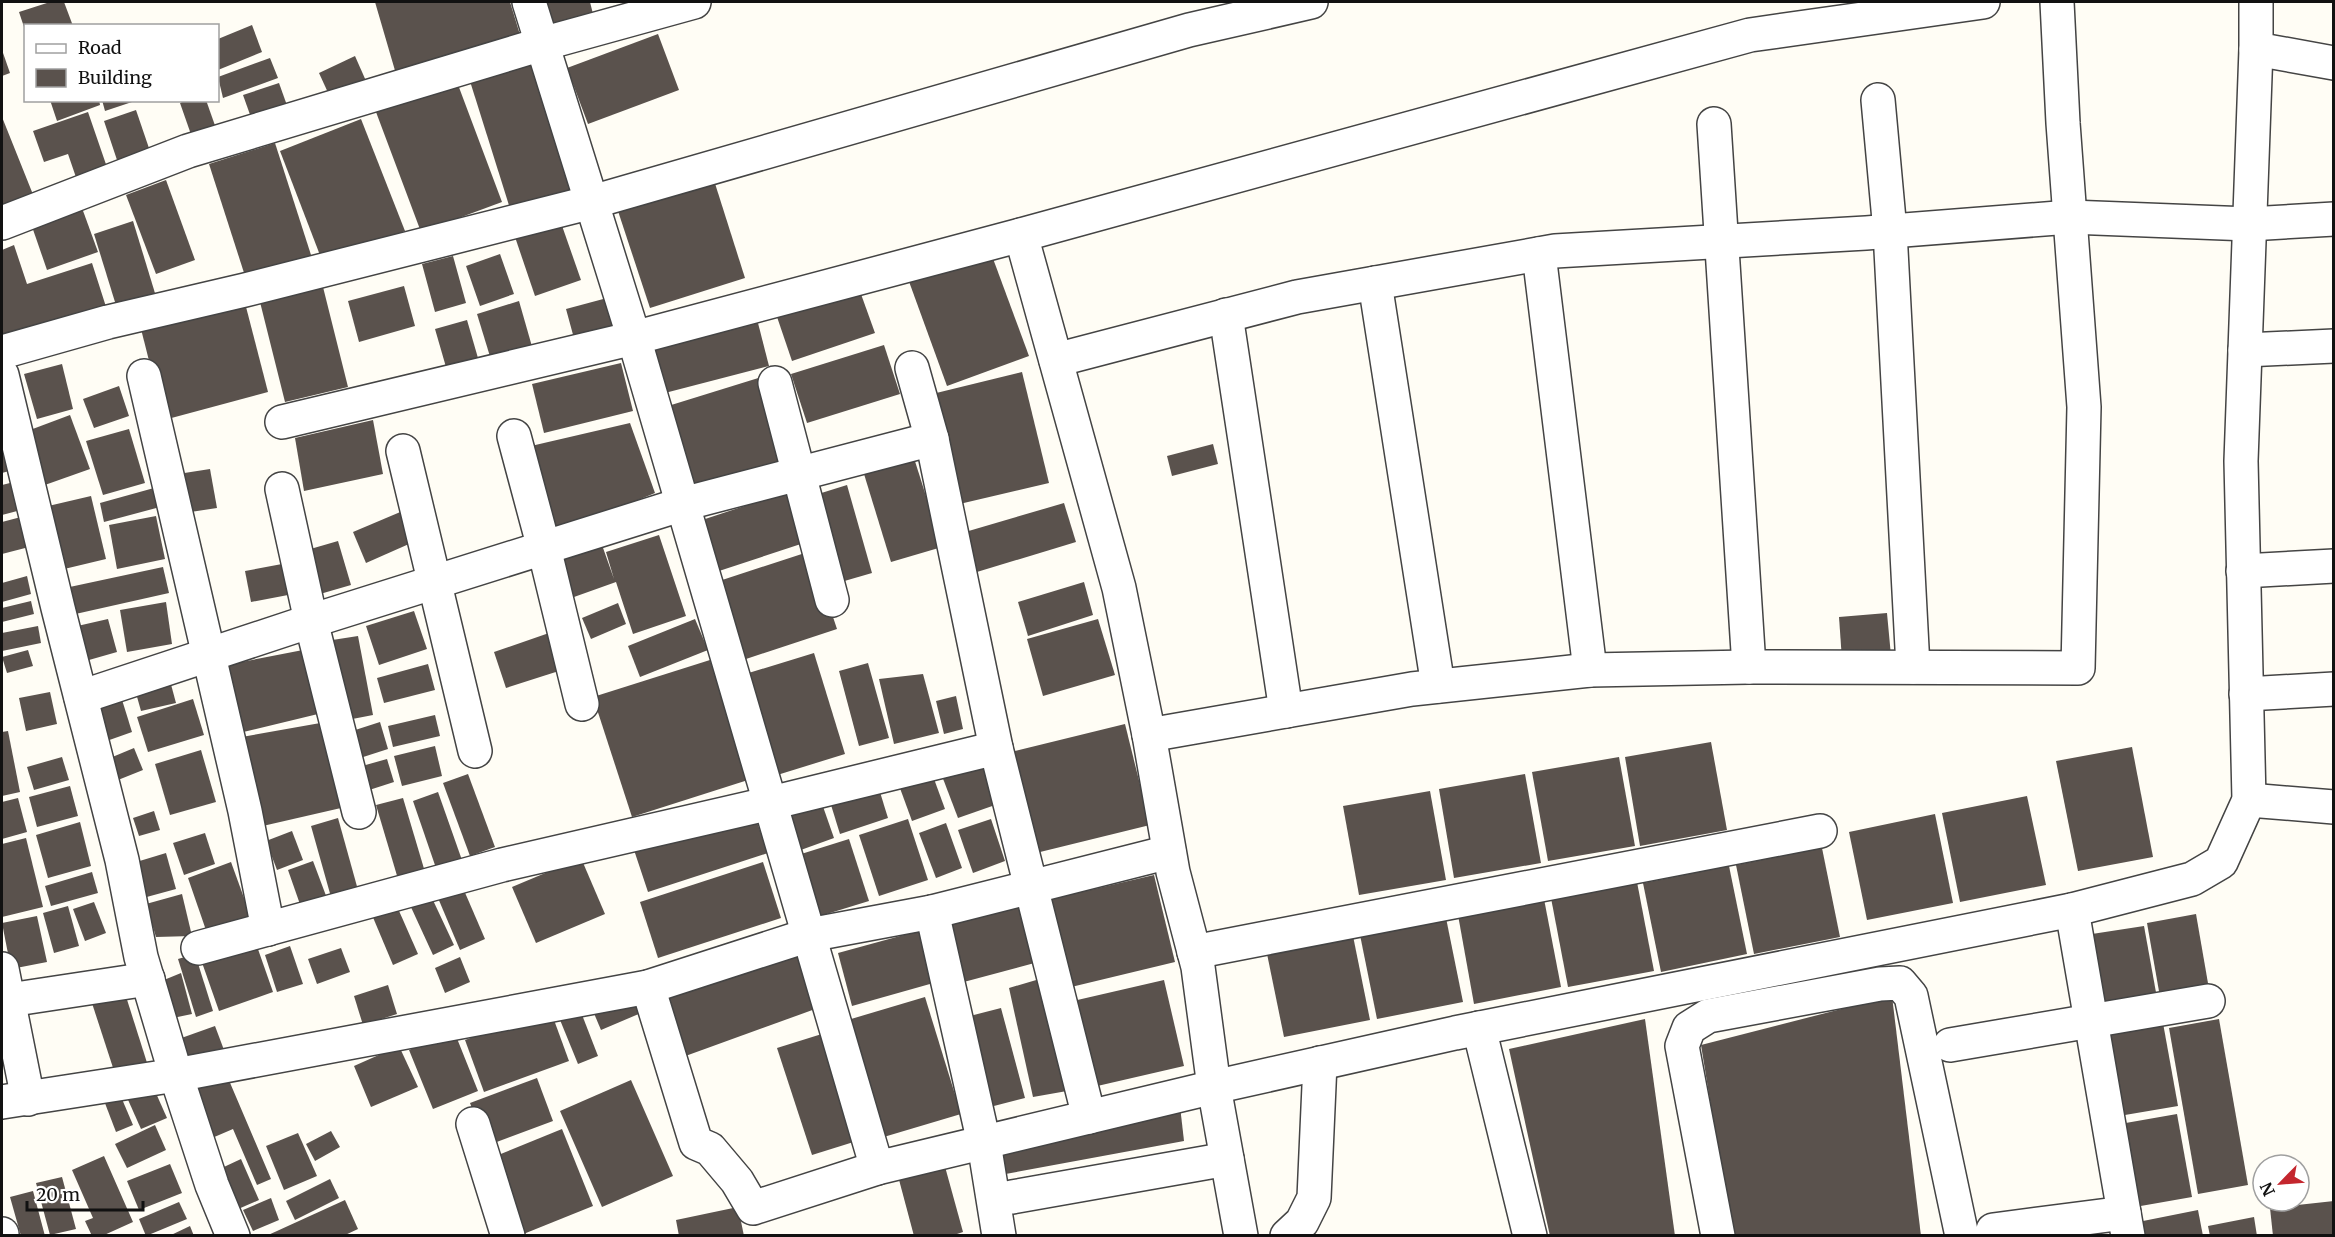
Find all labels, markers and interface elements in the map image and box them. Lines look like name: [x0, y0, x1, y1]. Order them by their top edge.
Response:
legend: [24, 24, 219, 102]
text: Road: [78, 36, 122, 59]
text: Building: [78, 66, 152, 89]
north arrow: [2251, 1153, 2311, 1213]
scale bar: [27, 1174, 142, 1212]
text: N: [2256, 1179, 2279, 1199]
text: 20 m: [36, 1183, 80, 1206]

